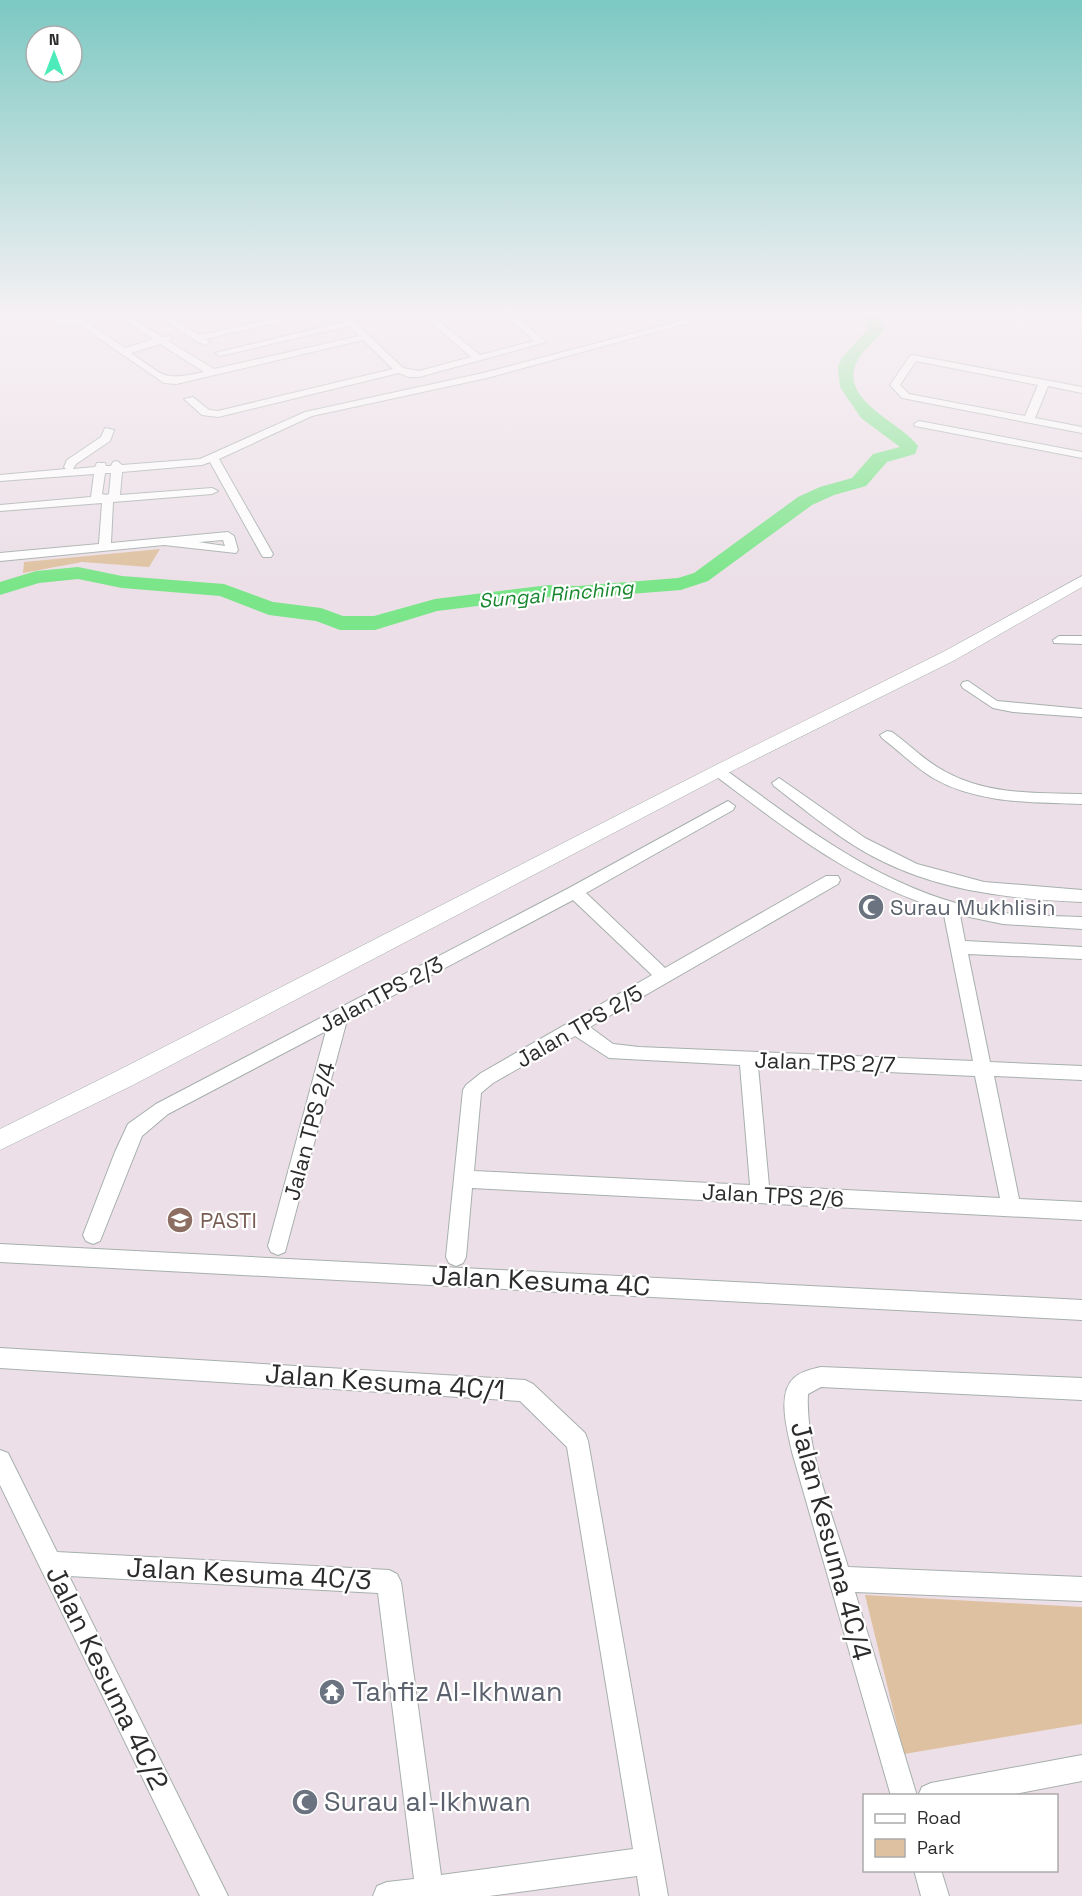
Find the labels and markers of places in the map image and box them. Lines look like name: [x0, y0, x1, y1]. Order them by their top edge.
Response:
mosque icon: Surau Mukhlisin: [856, 892, 886, 922]
place label: Surau Mukhlisin: [890, 893, 1055, 921]
school or university icon: PASTI: [165, 1205, 195, 1235]
place label: PASTI: [200, 1206, 257, 1234]
place label: Tahfiz Al-Ikhwan: [352, 1674, 563, 1709]
temple icon: Tahfiz Al-Ikhwan: [317, 1677, 347, 1707]
place label: Surau al-Ikhwan: [324, 1784, 531, 1819]
mosque icon: Surau al-Ikhwan: [290, 1787, 320, 1817]

